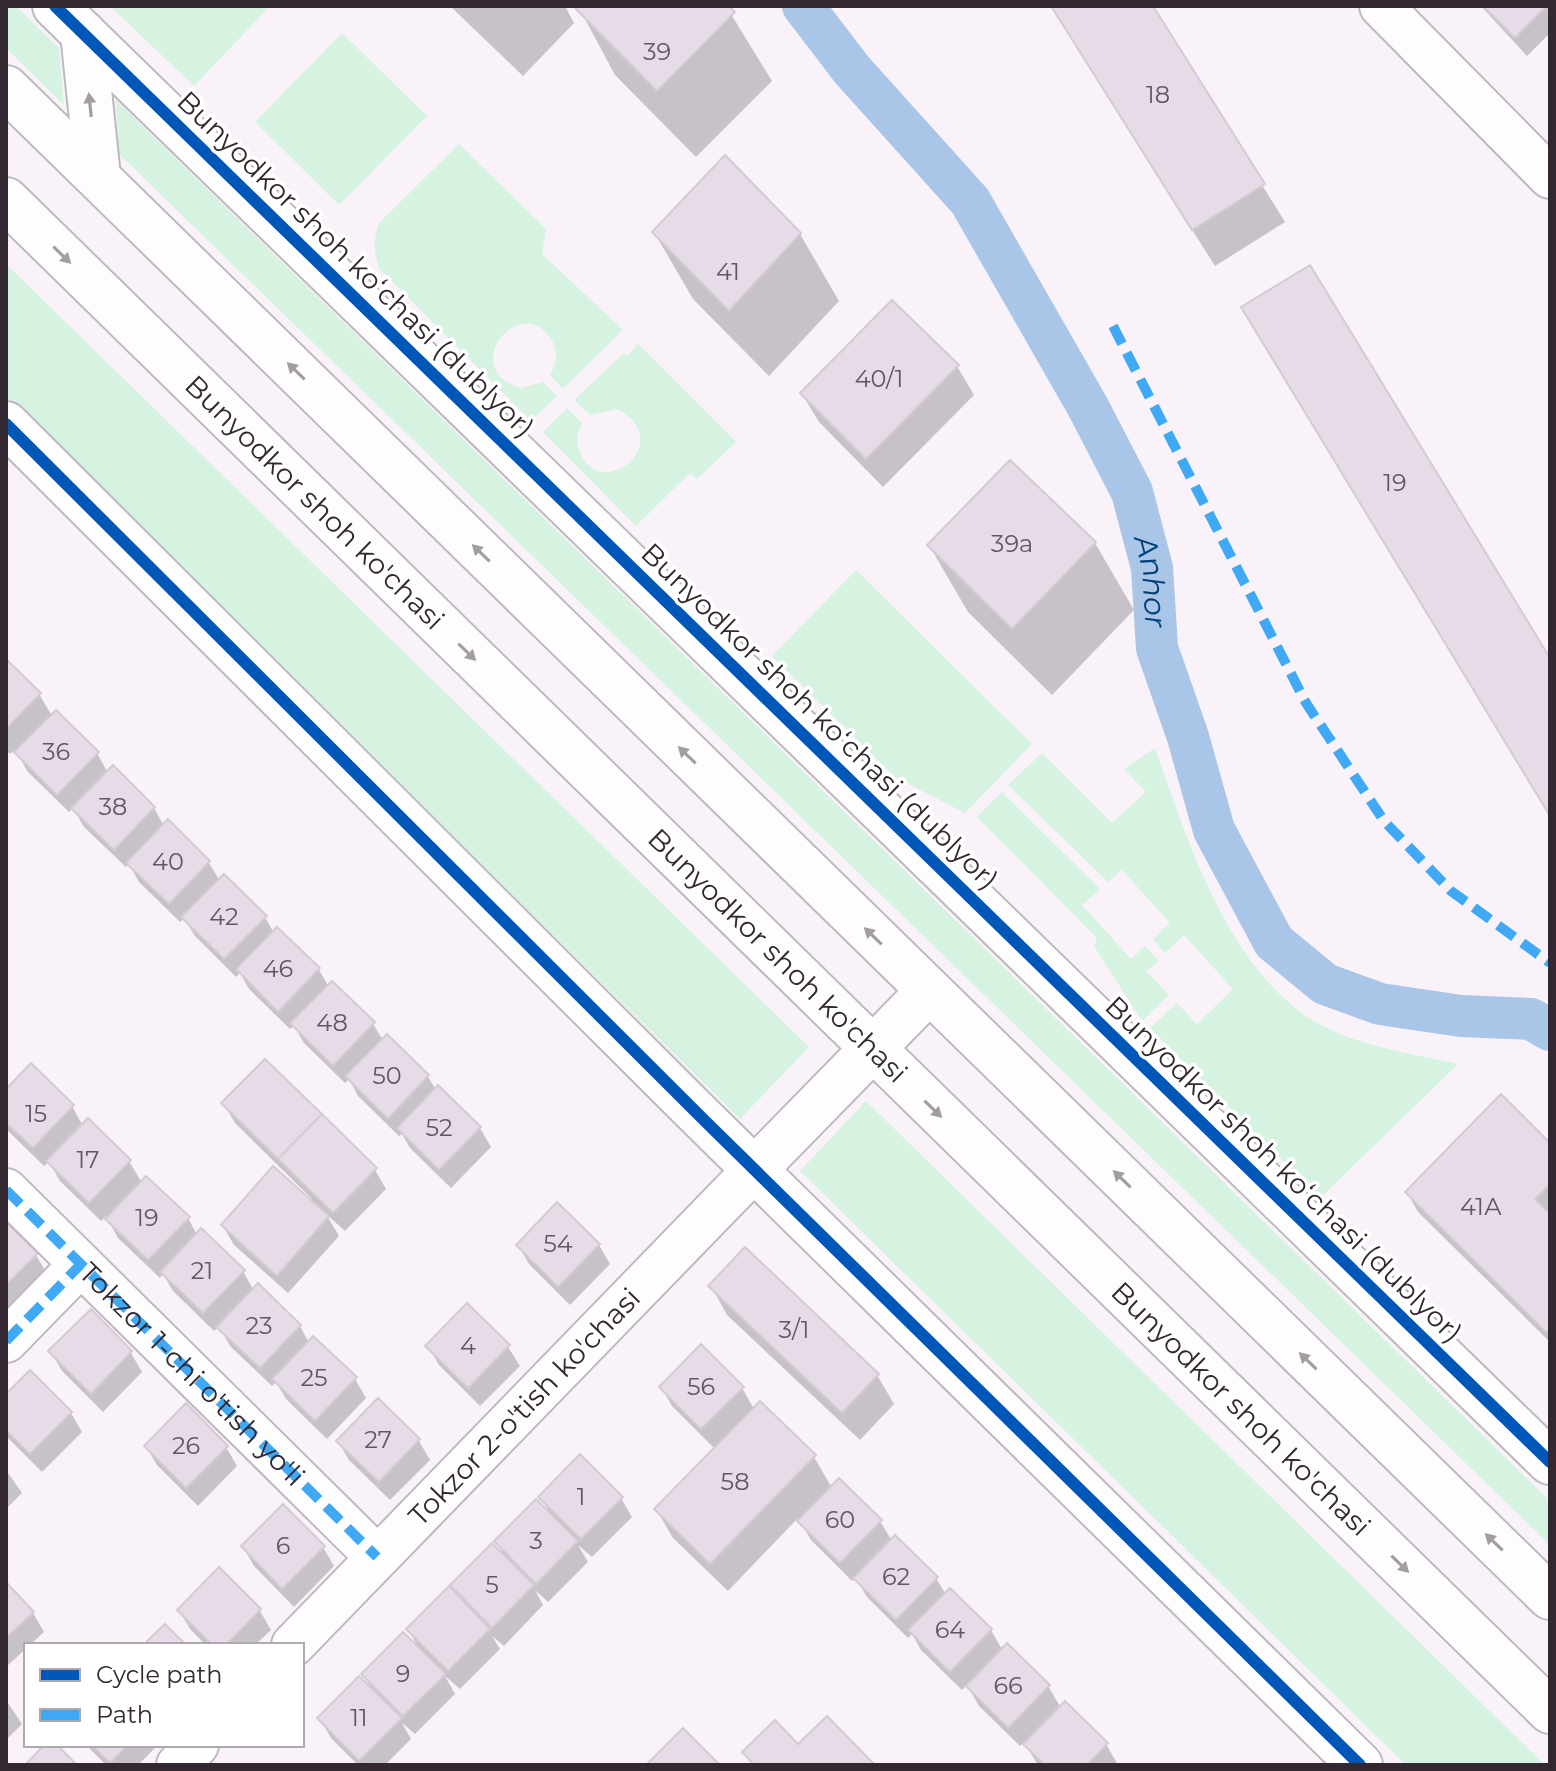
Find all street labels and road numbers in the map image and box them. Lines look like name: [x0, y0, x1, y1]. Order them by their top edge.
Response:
street label: Bunyodkor shoh koʻchasi (dublyor): [170, 84, 542, 444]
street label: Bunyodkor shoh ko'chasi: [178, 368, 451, 636]
street label: Bunyodkor shoh koʻchasi (dublyor): [634, 536, 1006, 896]
street label: Bunyodkor shoh ko'chasi: [641, 821, 915, 1090]
street label: Bunyodkor shoh koʻchasi (dublyor): [1098, 989, 1470, 1349]
street label: Tokzor 1-chi o'tish yo'li: [72, 1255, 312, 1493]
street label: Bunyodkor shoh ko'chasi: [1104, 1274, 1378, 1543]
street label: Tokzor 2-o'tish ko'chasi: [401, 1281, 647, 1533]

